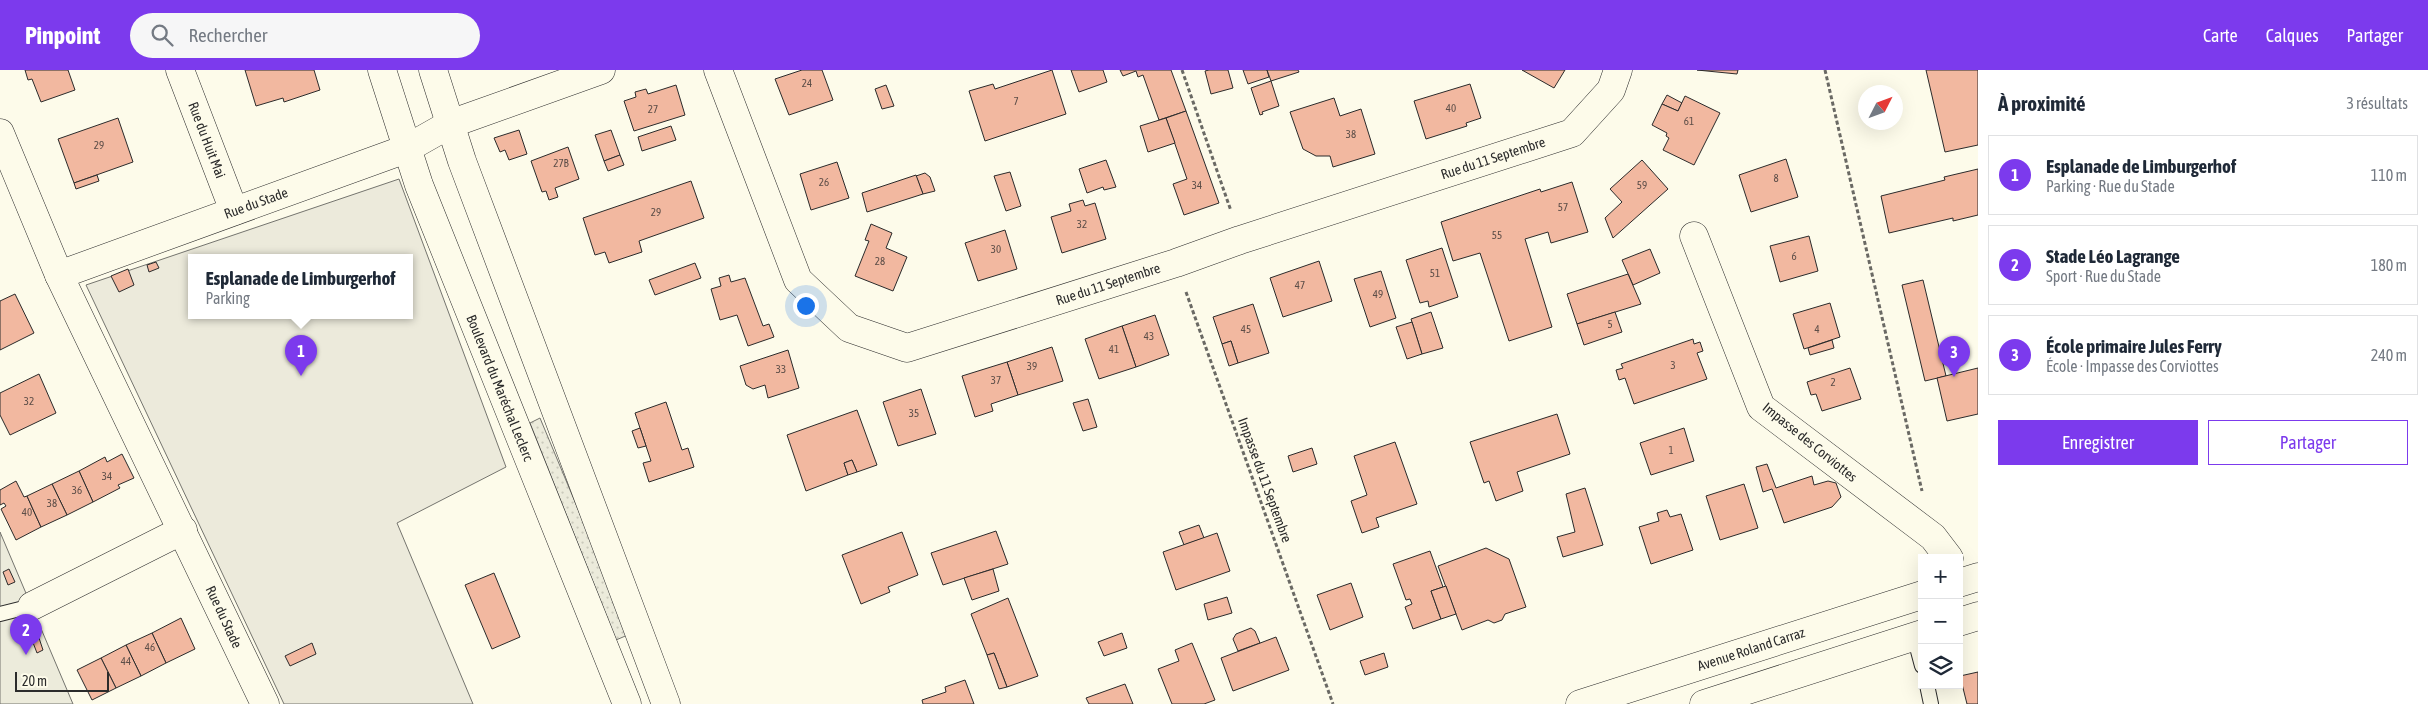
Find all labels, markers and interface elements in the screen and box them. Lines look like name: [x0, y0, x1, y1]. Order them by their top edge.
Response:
search box: [130, 13, 480, 58]
icon: search: [148, 21, 176, 49]
text: Pinpoint: [25, 22, 100, 49]
text: Rechercher: [188, 24, 267, 46]
text: Carte: [2203, 25, 2238, 46]
text: Calques: [2266, 25, 2319, 46]
text: Partager: [2347, 25, 2403, 46]
house number: 24: [802, 77, 812, 89]
north arrow: [1858, 85, 1903, 130]
text: À proximité: [1998, 91, 2086, 115]
text: 3 résultats: [2346, 94, 2408, 112]
house number: 7: [1013, 95, 1019, 107]
street label: Rue du Huit Mai: [185, 100, 229, 180]
house number: 40: [1446, 102, 1456, 114]
house number: 27: [648, 103, 658, 115]
house number: 61: [1684, 115, 1694, 127]
house number: 38: [1346, 128, 1356, 140]
street label: Rue du 11 Septembre: [1439, 134, 1547, 182]
house number: 29: [94, 139, 104, 151]
text: Esplanade de Limburgerhof: [2046, 155, 2236, 177]
house number: 27B: [553, 157, 570, 169]
text: 1: [2011, 166, 2019, 184]
text: 110 m: [2371, 166, 2407, 184]
house number: 8: [1773, 172, 1779, 184]
house number: 26: [819, 176, 829, 188]
text: Parking · Rue du Stade: [2046, 177, 2175, 195]
house number: 34: [1192, 179, 1202, 191]
house number: 59: [1637, 179, 1647, 191]
street label: Rue du Stade: [222, 184, 290, 222]
house number: 57: [1558, 201, 1568, 213]
house number: 29: [651, 206, 661, 218]
house number: 32: [1077, 218, 1087, 230]
house number: 55: [1492, 229, 1502, 241]
house number: 30: [991, 243, 1001, 255]
text: Stade Léo Lagrange: [2046, 245, 2180, 267]
house number: 6: [1791, 250, 1797, 262]
popup: [188, 254, 413, 319]
house number: 28: [875, 255, 885, 267]
text: 2: [2011, 256, 2019, 274]
text: 180 m: [2371, 256, 2407, 274]
street label: Rue du 11 Septembre: [1054, 260, 1162, 308]
text: Esplanade de Limburgerhof: [205, 267, 396, 289]
house number: 51: [1430, 267, 1440, 279]
text: Sport · Rue du Stade: [2046, 267, 2161, 285]
house number: 47: [1295, 279, 1305, 291]
house number: 49: [1373, 288, 1383, 300]
text: Parking: [205, 289, 250, 307]
your location: [793, 293, 819, 319]
street label: Boulevard du Maréchal Leclerc: [463, 312, 537, 464]
house number: 5: [1607, 318, 1613, 330]
house number: 45: [1241, 323, 1251, 335]
house number: 4: [1814, 323, 1820, 335]
house number: 43: [1144, 330, 1154, 342]
pin: 1: [285, 335, 317, 376]
text: École primaire Jules Ferry: [2046, 335, 2222, 357]
pin: 3: [1938, 336, 1970, 377]
house number: 41: [1109, 343, 1119, 355]
text: 3: [2011, 346, 2019, 364]
text: 240 m: [2371, 346, 2407, 364]
text: École · Impasse des Corviottes: [2046, 357, 2219, 375]
house number: 3: [1670, 359, 1676, 371]
house number: 39: [1027, 360, 1037, 372]
house number: 33: [776, 363, 786, 375]
house number: 37: [991, 374, 1001, 386]
house number: 2: [1830, 376, 1836, 388]
house number: 32: [24, 395, 34, 407]
street label: Impasse des Corviottes: [1760, 399, 1860, 485]
house number: 35: [909, 407, 919, 419]
street label: Impasse du 11 Septembre: [1235, 415, 1295, 545]
button: Enregistrer: [1998, 420, 2198, 465]
button: Partager: [2208, 420, 2408, 465]
house number: 1: [1668, 444, 1674, 456]
house number: 34: [102, 470, 112, 482]
house number: 36: [72, 484, 82, 496]
house number: 38: [47, 497, 57, 509]
house number: 40: [22, 506, 32, 518]
map controls: [1918, 554, 1963, 689]
button: +: [1918, 554, 1963, 599]
street label: Rue du Stade: [203, 583, 245, 651]
button: −: [1918, 599, 1963, 644]
pin: 2: [10, 614, 42, 655]
street label: Avenue Roland Carraz: [1695, 624, 1807, 674]
house number: 46: [145, 641, 155, 653]
button: layers: [1918, 644, 1963, 689]
house number: 44: [121, 655, 131, 667]
scale bar: [15, 669, 109, 692]
text: 20 m: [22, 673, 47, 689]

